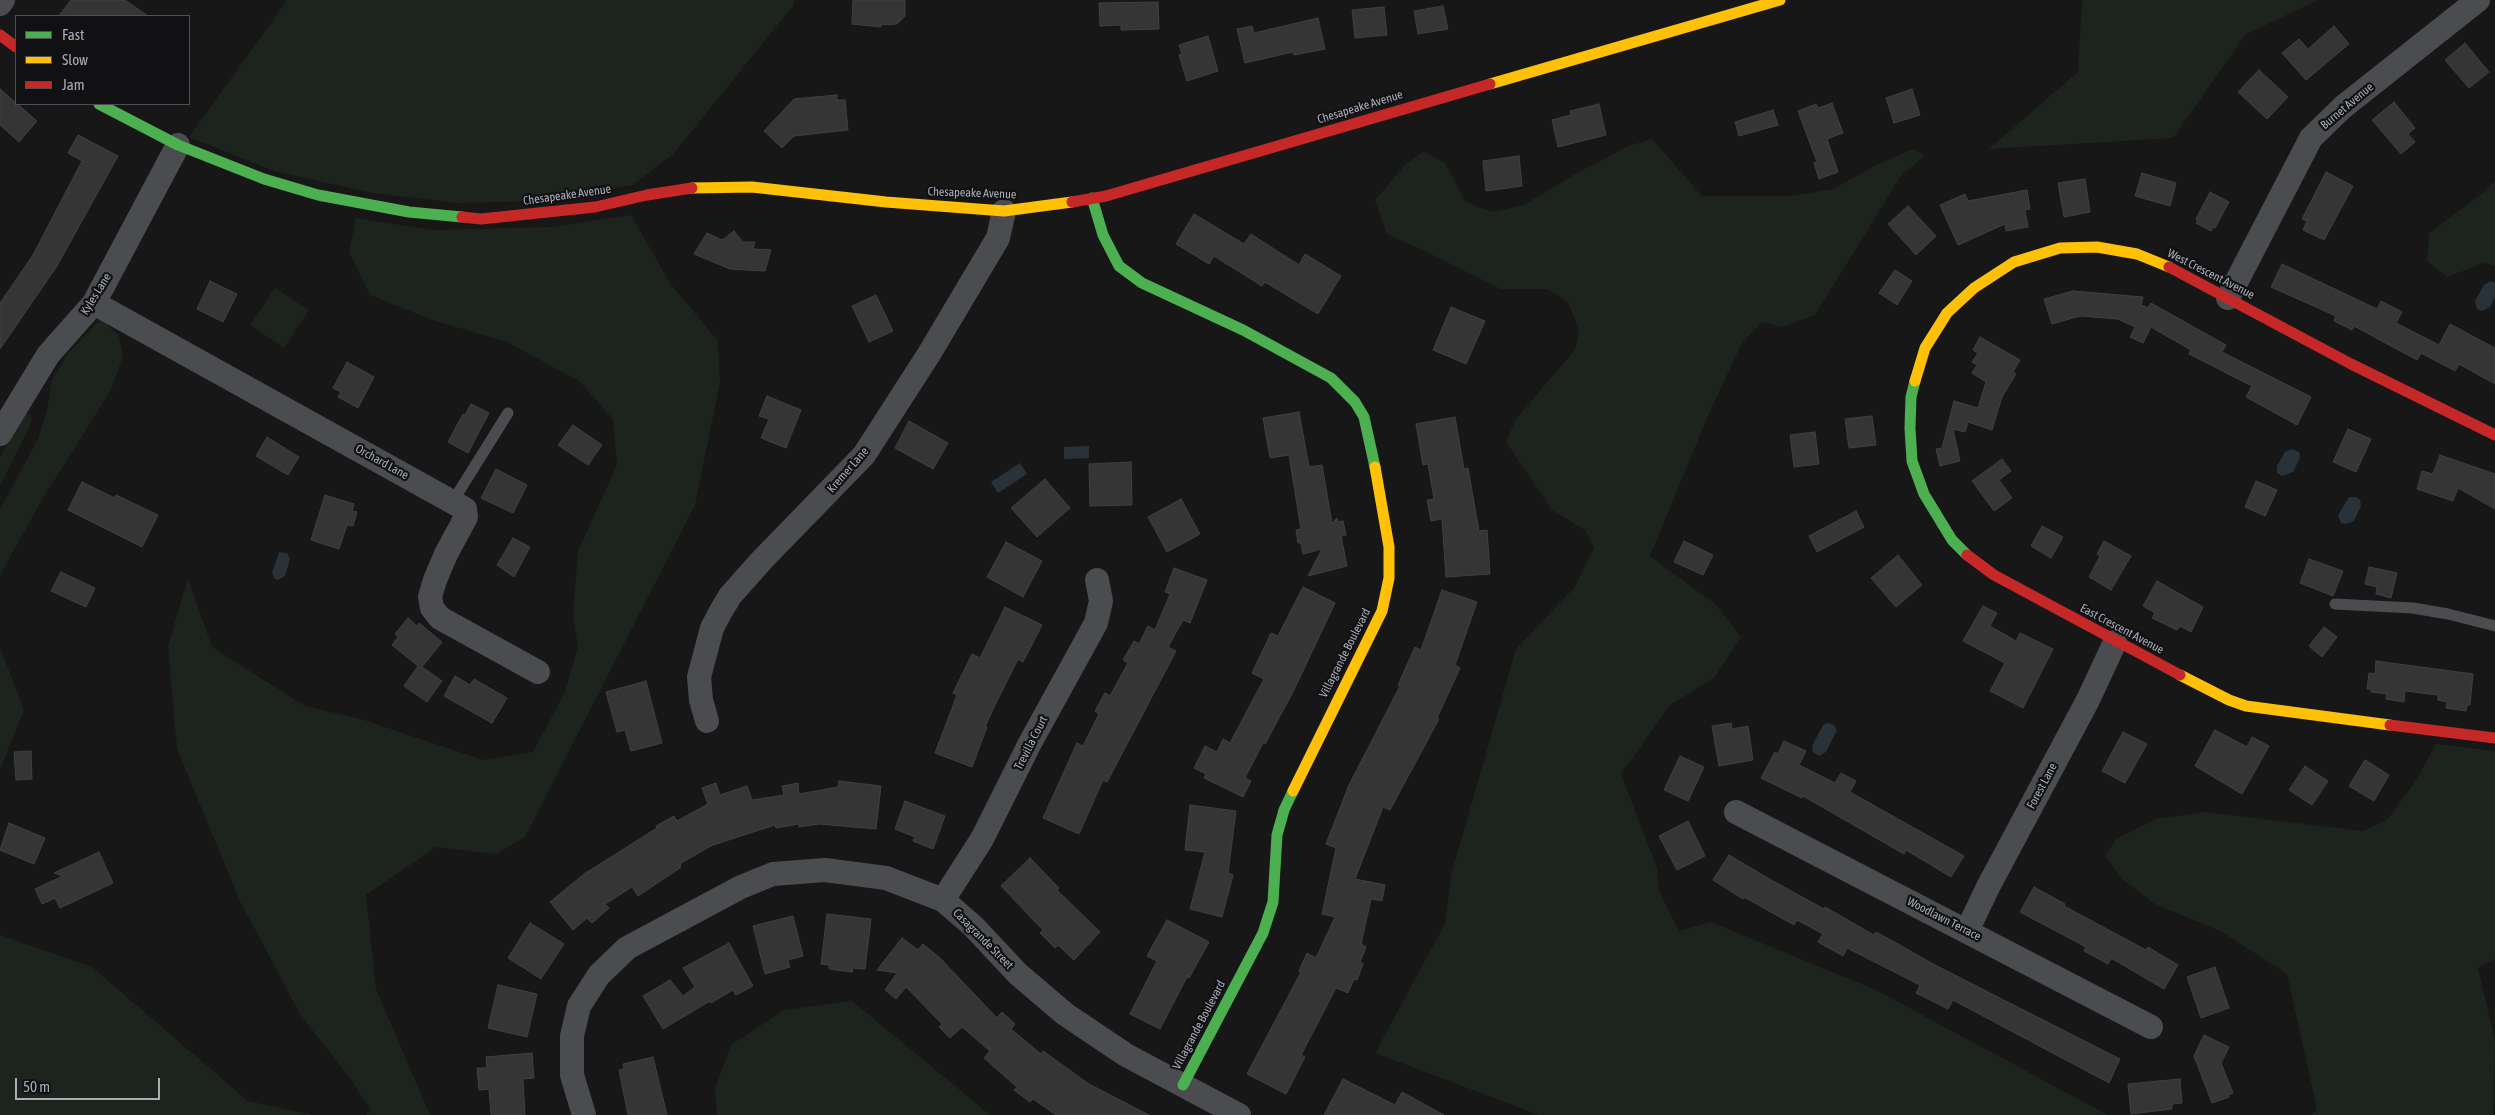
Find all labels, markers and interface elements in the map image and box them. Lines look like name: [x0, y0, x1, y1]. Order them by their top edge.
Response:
legend: [15, 15, 190, 105]
text: Fast: [62, 26, 84, 43]
text: Slow: [62, 51, 88, 68]
text: Jam: [62, 76, 85, 93]
street label: Burnet Avenue: [2318, 80, 2376, 132]
street label: Chesapeake Avenue: [1316, 87, 1404, 127]
street label: Chesapeake Avenue: [522, 182, 612, 208]
street label: Chesapeake Avenue: [928, 184, 1016, 202]
street label: West Crescent Avenue: [2165, 246, 2257, 302]
street label: Kyles Lane: [78, 271, 114, 317]
street label: Orchard Lane: [353, 441, 411, 483]
street label: Kremer Lane: [824, 444, 872, 496]
street label: East Crescent Avenue: [2078, 601, 2166, 657]
street label: Villagrande Boulevard: [1316, 606, 1374, 700]
street label: Trevilla Court: [1011, 714, 1051, 772]
street label: Forest Lane: [2024, 761, 2060, 811]
street label: Woodlawn Terrace: [1905, 894, 1983, 944]
street label: Casagrande Street: [950, 906, 1016, 972]
street label: Villagrande Boulevard: [1170, 978, 1228, 1072]
scale bar: [18, 1068, 162, 1100]
text: 50 m: [23, 1078, 50, 1095]

